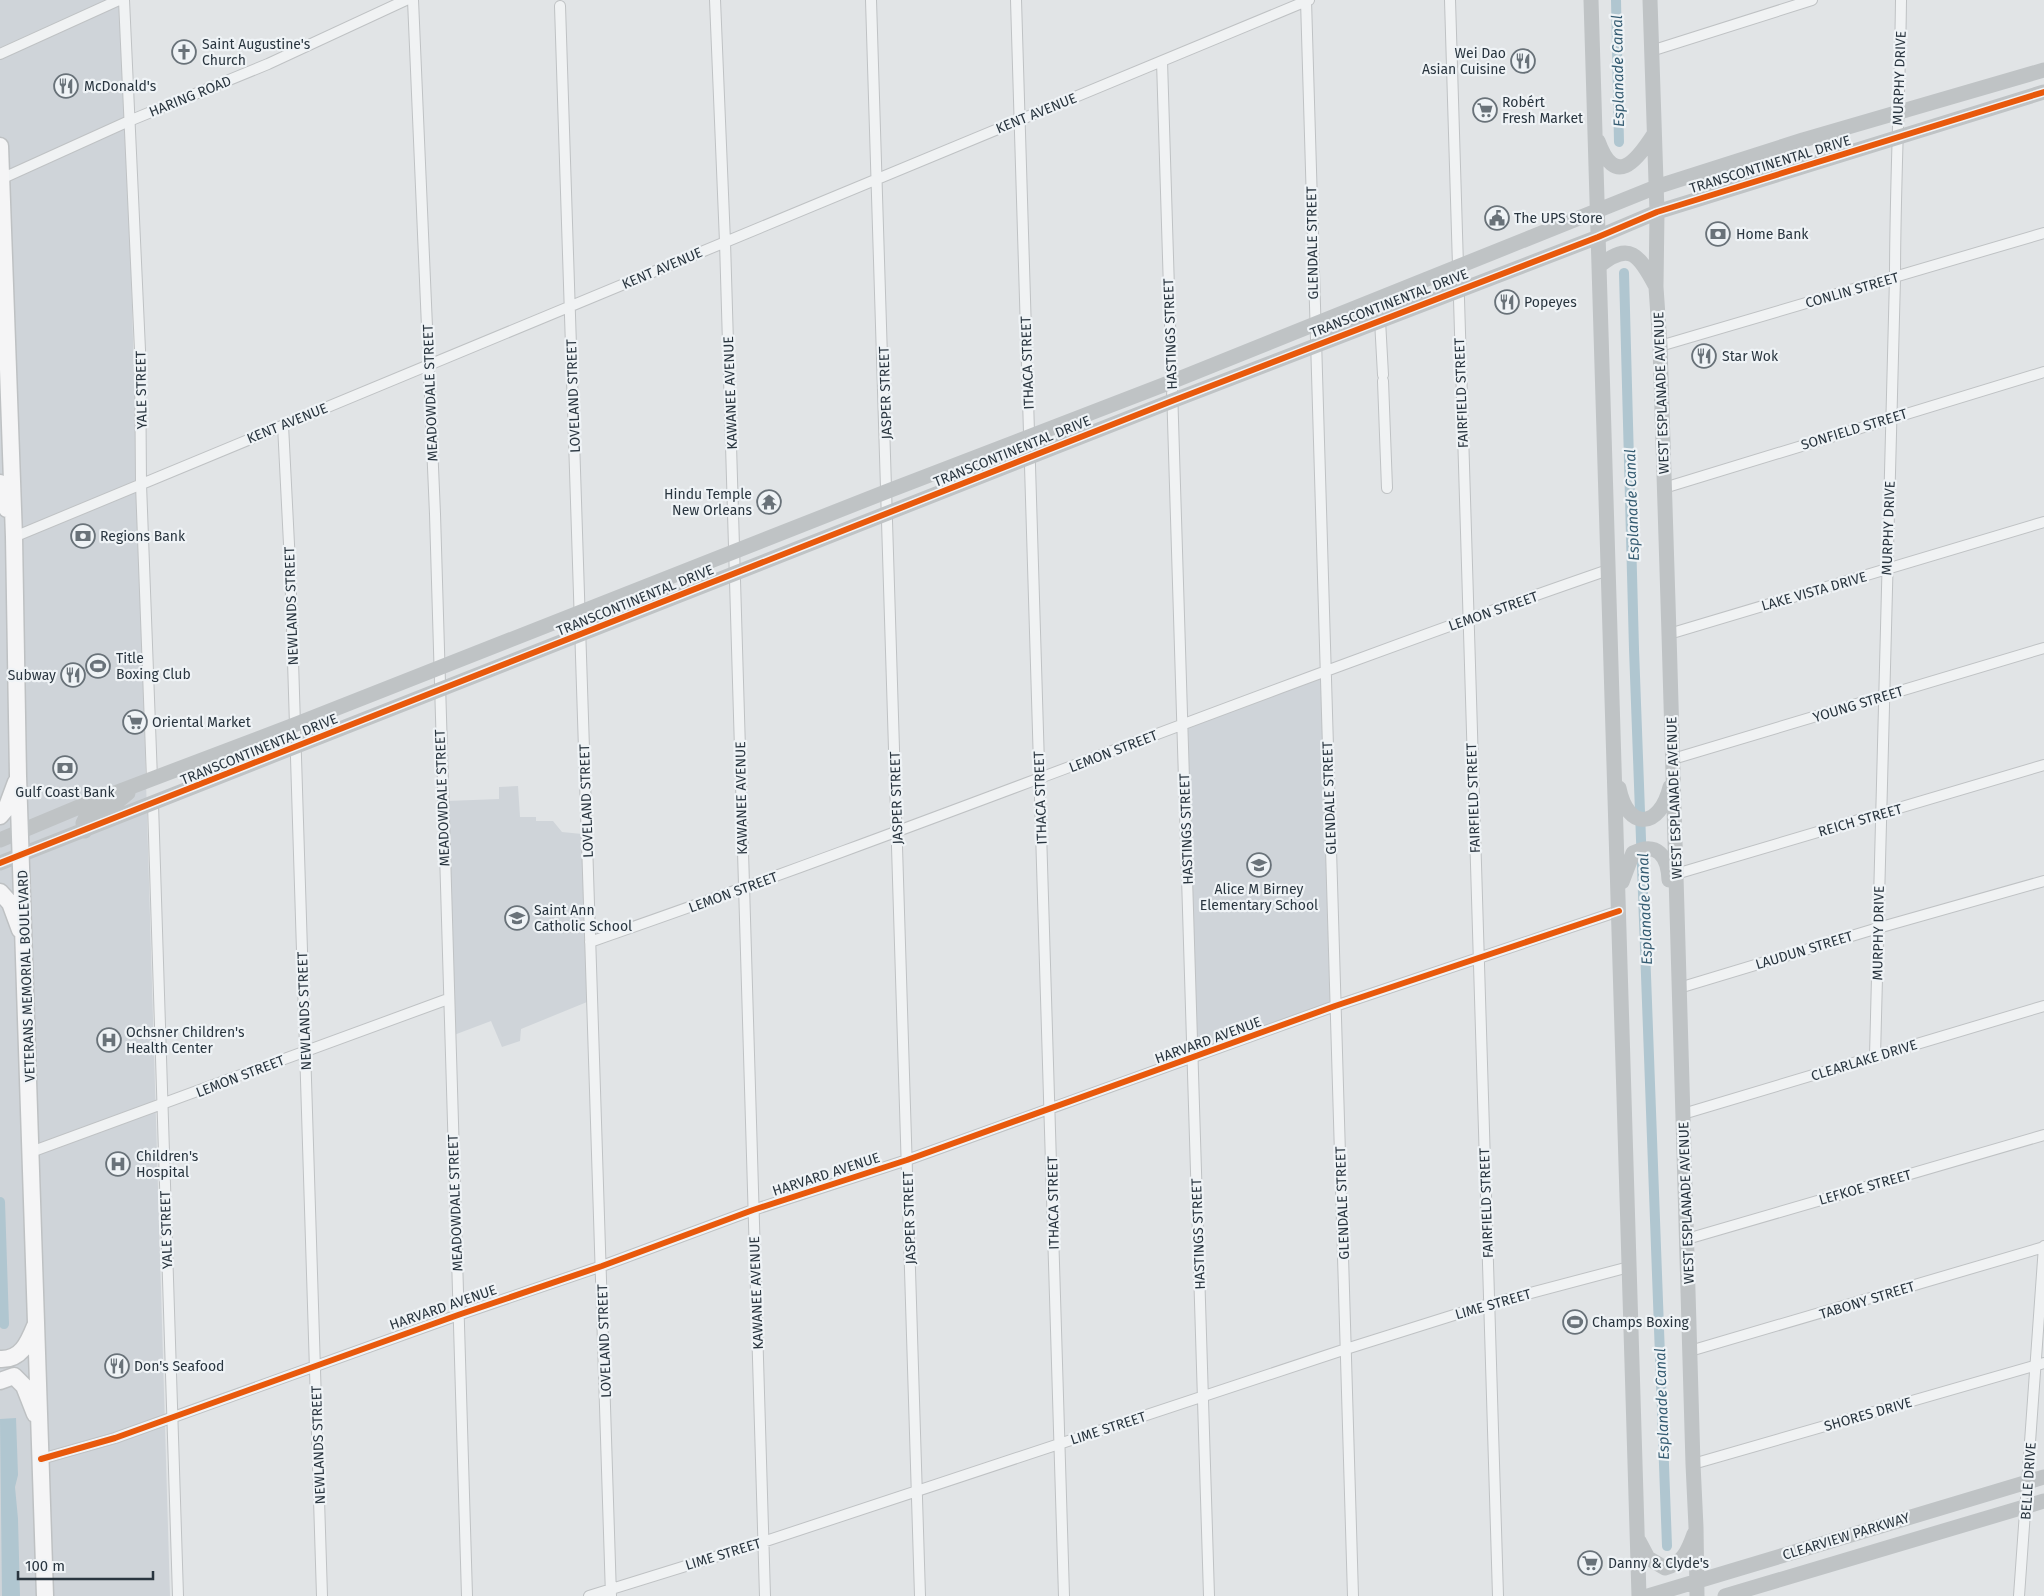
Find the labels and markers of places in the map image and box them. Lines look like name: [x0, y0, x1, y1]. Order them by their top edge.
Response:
place label: Saint Augustine's Church: [202, 36, 311, 69]
church icon: Saint Augustine's Church: [171, 39, 197, 65]
place label: Wei Dao Asian Cuisine: [1422, 45, 1506, 78]
restaurant icon: Wei Dao Asian Cuisine: [1510, 48, 1536, 74]
restaurant icon: McDonald's: [53, 73, 79, 99]
place label: McDonald's: [84, 78, 157, 95]
place label: Robért Fresh Market: [1502, 94, 1584, 127]
supermarket icon: Robért Fresh Market: [1472, 97, 1498, 123]
public building icon: The UPS Store: [1484, 205, 1510, 231]
place label: The UPS Store: [1514, 210, 1603, 227]
bank icon: Home Bank: [1705, 221, 1731, 247]
place label: Home Bank: [1736, 226, 1809, 243]
restaurant icon: Popeyes: [1494, 289, 1520, 315]
place label: Popeyes: [1524, 294, 1577, 311]
restaurant icon: Star Wok: [1691, 343, 1717, 369]
place label: Star Wok: [1722, 348, 1779, 365]
place label: Hindu Temple New Orleans: [664, 486, 752, 519]
temple icon: Hindu Temple New Orleans: [756, 489, 782, 515]
bank icon: Regions Bank: [70, 523, 96, 549]
place label: Regions Bank: [100, 528, 186, 545]
place label: Title Boxing Club: [116, 650, 191, 683]
sports icon: Title Boxing Club: [85, 653, 111, 679]
restaurant icon: Subway: [60, 662, 86, 688]
place label: Subway: [8, 667, 56, 684]
supermarket icon: Oriental Market: [122, 709, 148, 735]
place label: Oriental Market: [152, 714, 252, 731]
bank icon: Gulf Coast Bank: [52, 755, 78, 781]
place label: Gulf Coast Bank: [15, 784, 116, 801]
school or university icon: Alice M Birney Elementary School: [1246, 852, 1272, 878]
place label: Alice M Birney Elementary School: [1200, 881, 1318, 914]
place label: Saint Ann Catholic School: [534, 902, 632, 935]
school or university icon: Saint Ann Catholic School: [504, 905, 530, 931]
place label: Ochsner Children's Health Center: [126, 1024, 245, 1057]
hospital icon: Ochsner Children's Health Center: [96, 1027, 122, 1053]
place label: Children's Hospital: [136, 1148, 199, 1181]
hospital icon: Children's Hospital: [105, 1151, 131, 1177]
sports icon: Champs Boxing: [1562, 1309, 1588, 1335]
place label: Champs Boxing: [1592, 1314, 1690, 1331]
restaurant icon: Don's Seafood: [104, 1353, 130, 1379]
place label: Don's Seafood: [134, 1358, 224, 1375]
supermarket icon: Danny & Clyde's: [1577, 1550, 1603, 1576]
place label: Danny & Clyde's: [1608, 1555, 1710, 1572]

